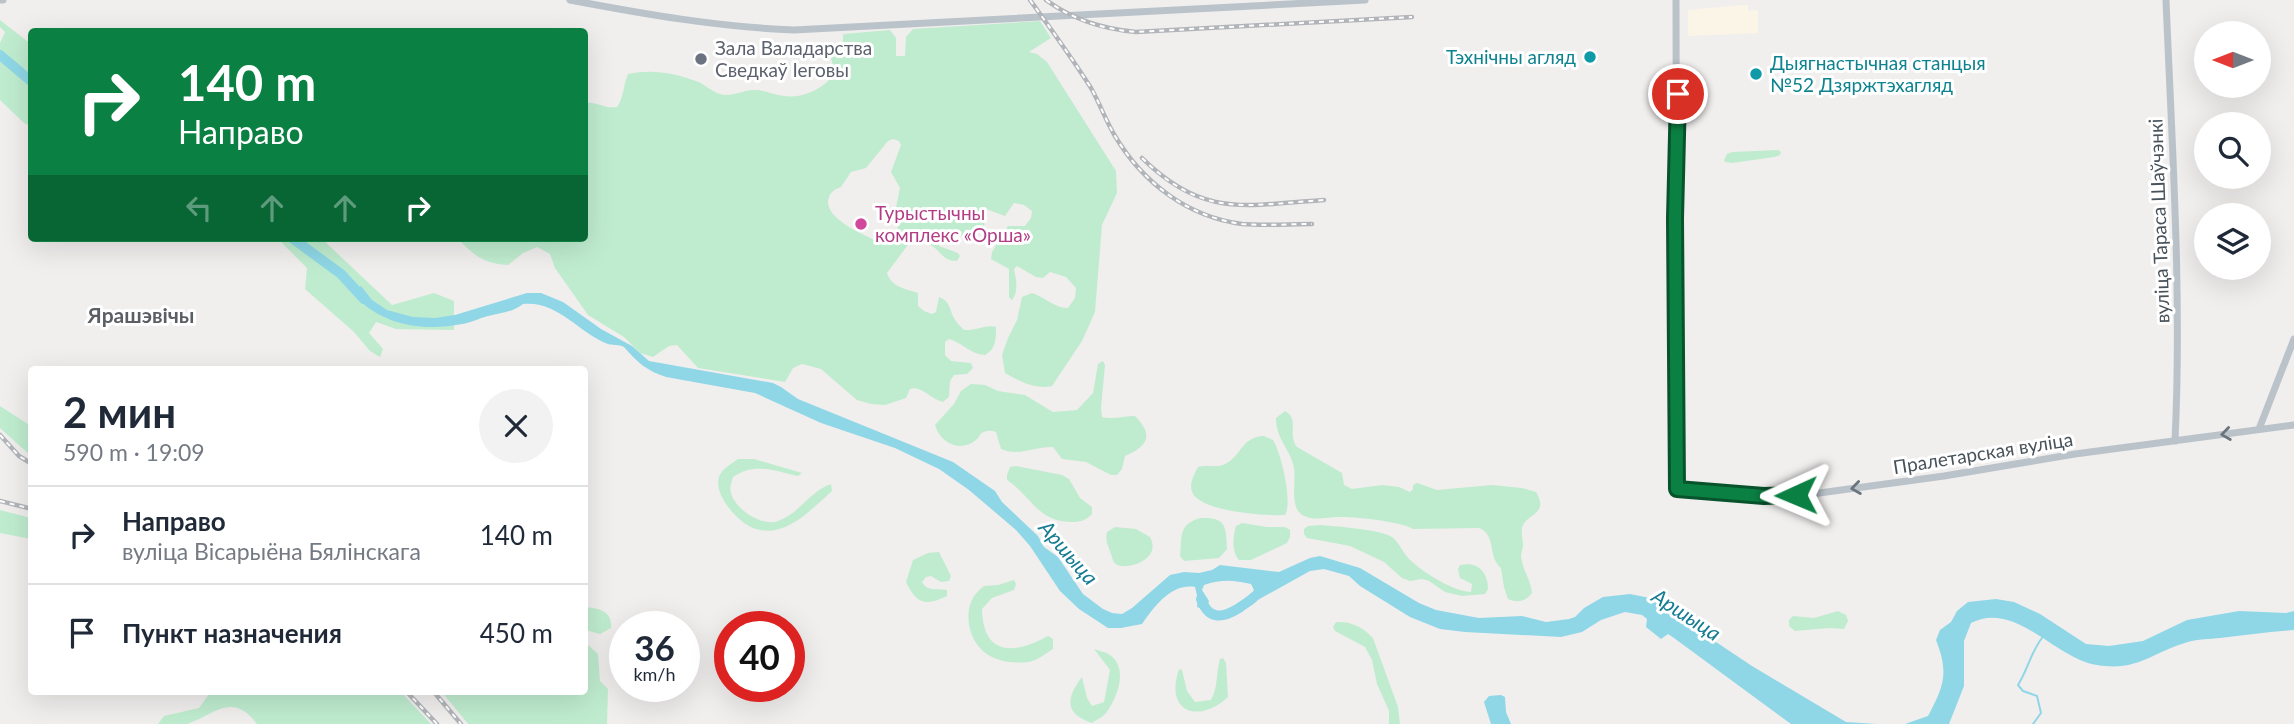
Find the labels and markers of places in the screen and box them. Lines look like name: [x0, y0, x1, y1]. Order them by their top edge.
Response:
place label: Зала Валадарства Сведкаў Іеговы: [715, 36, 872, 81]
place label: Тэхнічны агляд: [1446, 45, 1576, 68]
marker: Тэхнічны агляд: [1582, 49, 1598, 65]
marker: Зала Валадарства Сведкаў Іеговы: [693, 51, 709, 67]
place label: Дыягнастычная станцыя №52 Дзяржтэхагляд: [1770, 51, 1986, 96]
pin: [1648, 64, 1708, 124]
marker: Дыягнастычная станцыя №52 Дзяржтэхагляд: [1748, 66, 1764, 82]
place label: Турыстычны комплекс «Орша»: [875, 201, 1031, 246]
marker: Турыстычны комплекс «Орша»: [853, 216, 869, 232]

